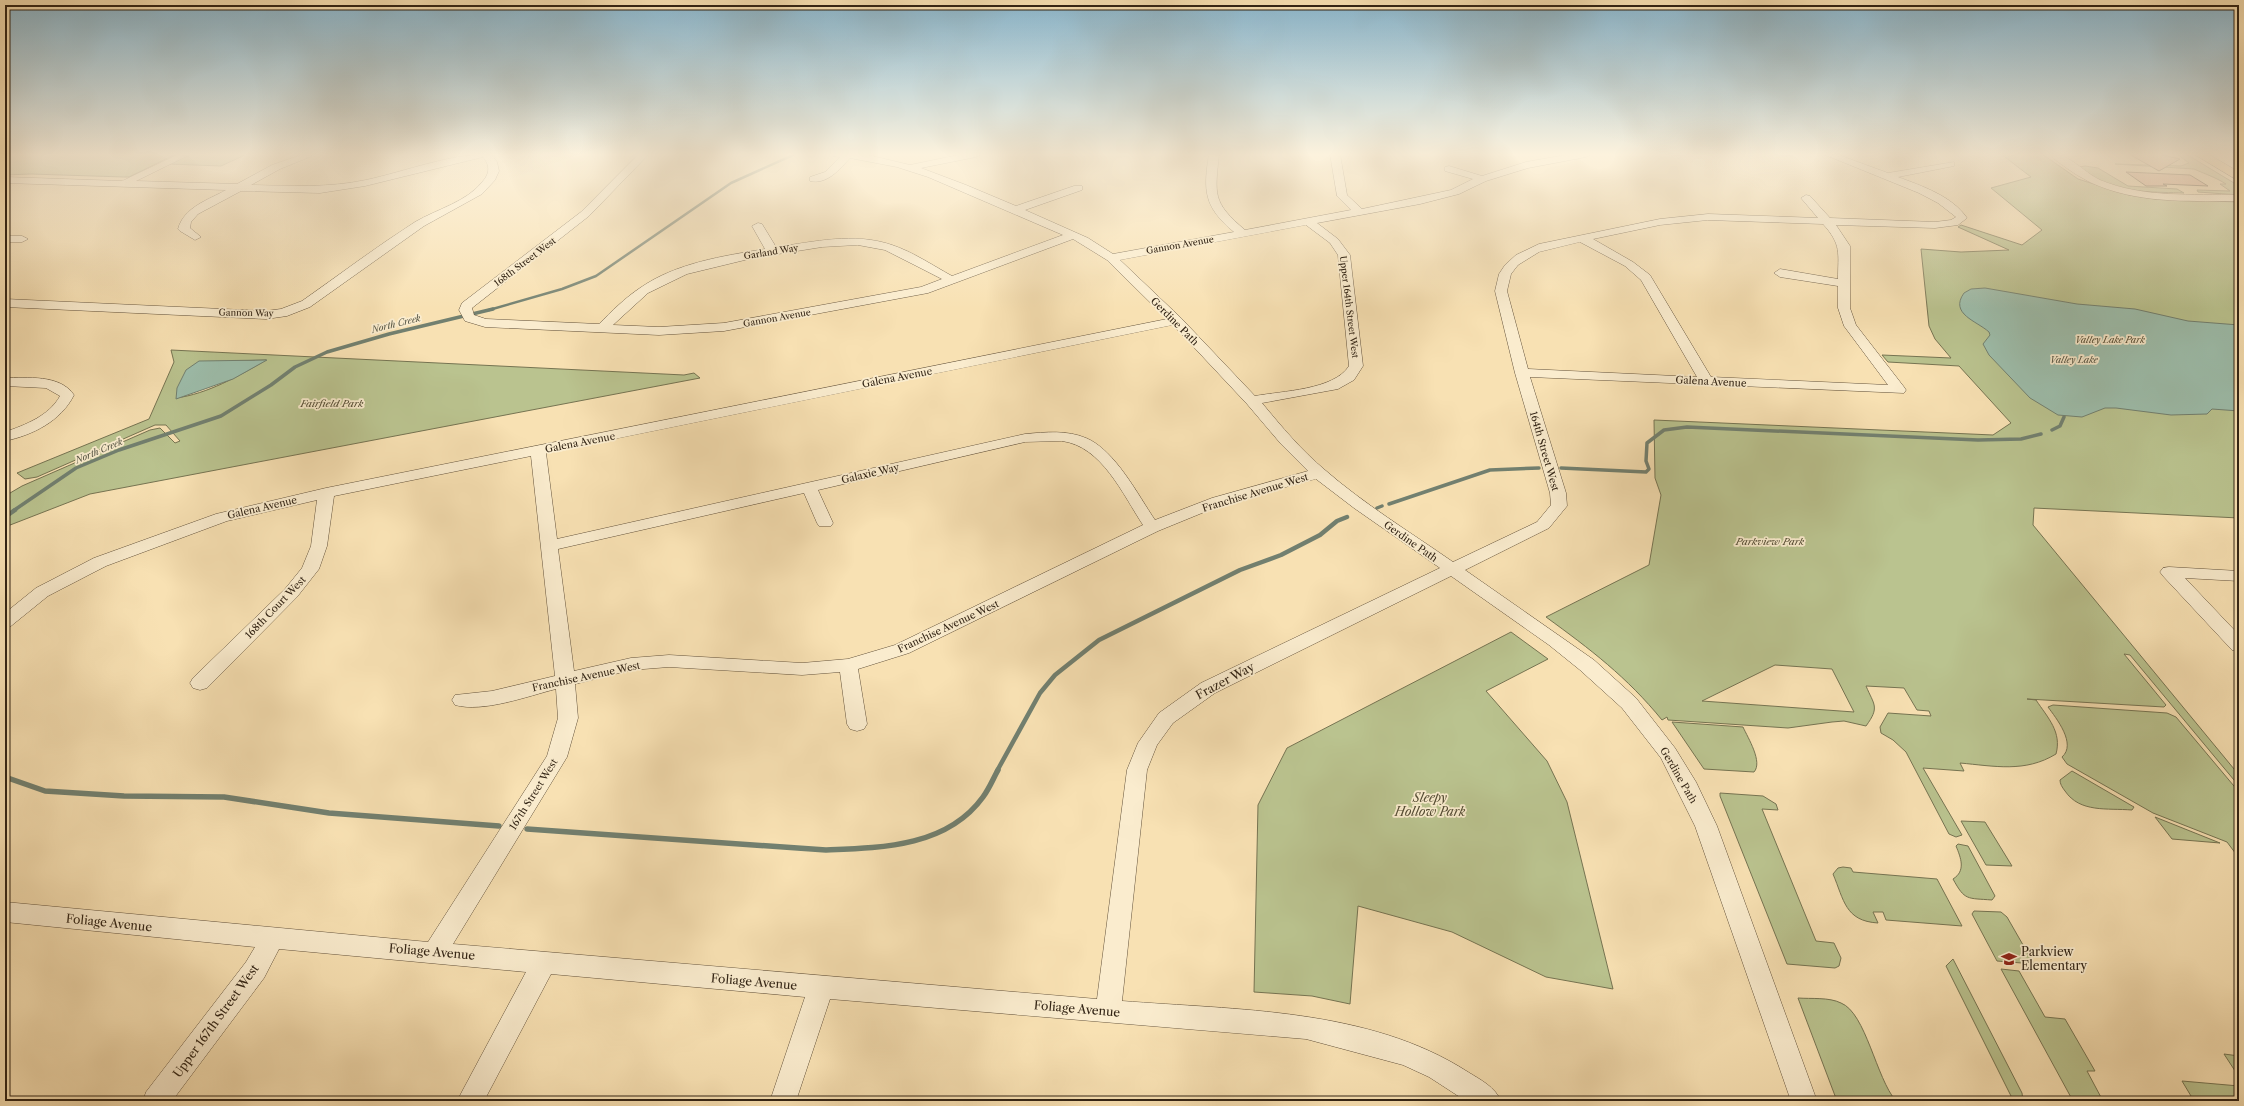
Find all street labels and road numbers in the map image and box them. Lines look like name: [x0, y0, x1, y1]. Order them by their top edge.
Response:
street label: Gannon Avenue: [1145, 233, 1215, 256]
street label: 168th Street West: [492, 234, 558, 288]
street label: Garland Way: [743, 242, 800, 261]
street label: Upper 164th Street West: [1338, 255, 1361, 360]
street label: Gerdine Path: [1148, 295, 1202, 349]
street label: Gannon Avenue: [742, 306, 812, 329]
street label: Gannon Way: [218, 307, 275, 318]
street label: Galena Avenue: [861, 364, 934, 391]
street label: Galena Avenue: [1675, 373, 1747, 390]
street label: 164th Street West: [1527, 410, 1562, 493]
street label: Galena Avenue: [544, 429, 617, 456]
street label: Galaxie Way: [840, 460, 901, 486]
street label: Franchise Avenue West: [1200, 470, 1310, 515]
street label: Galena Avenue: [226, 493, 299, 522]
street label: Gerdine Path: [1381, 518, 1441, 565]
street label: 168th Court West: [242, 573, 309, 641]
street label: Franchise Avenue West: [895, 597, 1001, 656]
street label: Franchise Avenue West: [531, 659, 642, 694]
street label: Frazer Way: [1193, 659, 1257, 702]
street label: Gerdine Path: [1657, 745, 1700, 806]
street label: 167th Street West: [506, 756, 561, 832]
street label: Foliage Avenue: [65, 911, 153, 935]
street label: Foliage Avenue: [388, 940, 476, 963]
street label: Upper 167th Street West: [169, 961, 262, 1080]
street label: Foliage Avenue: [710, 970, 798, 993]
street label: Foliage Avenue: [1033, 997, 1121, 1020]

